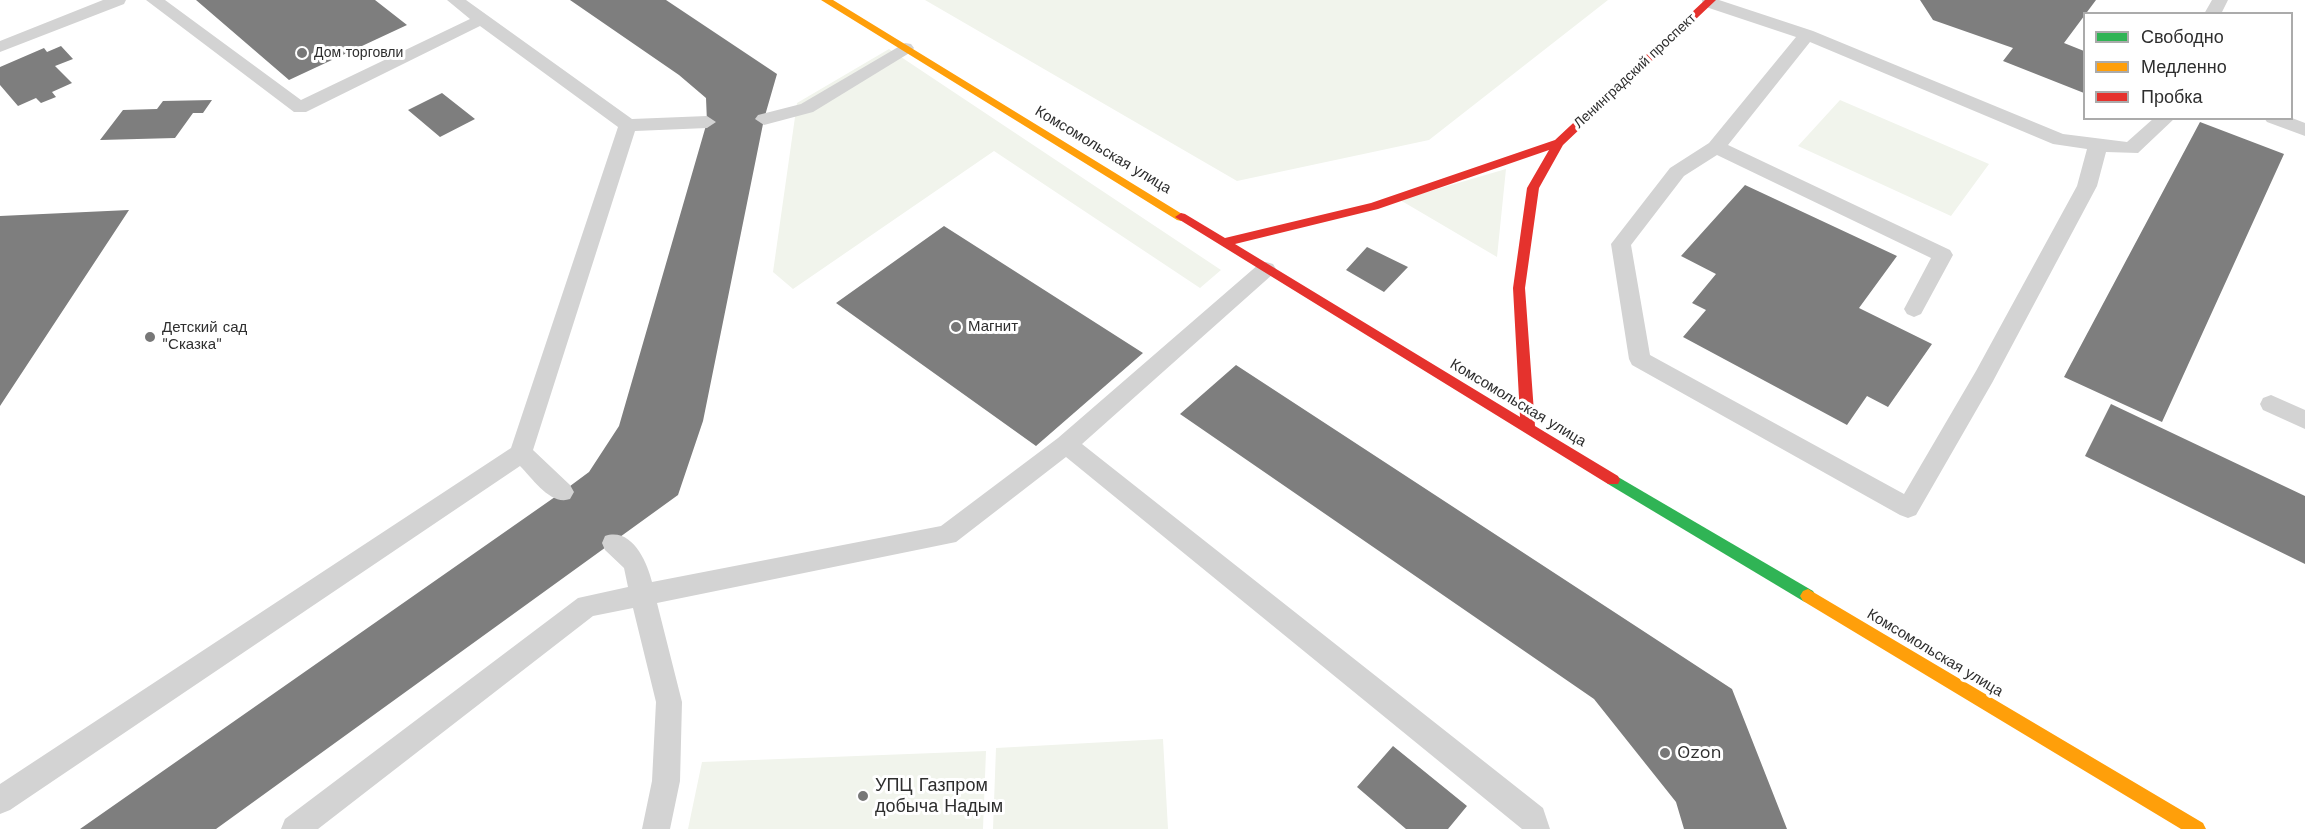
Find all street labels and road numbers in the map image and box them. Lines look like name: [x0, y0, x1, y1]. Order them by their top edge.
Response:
street label: Ленинградский проспект: [1570, 10, 1700, 132]
street label: Комсомольская улица: [1032, 102, 1174, 198]
street label: Комсомольская улица: [1447, 355, 1589, 451]
street label: Комсомольская улица: [1864, 605, 2006, 701]

